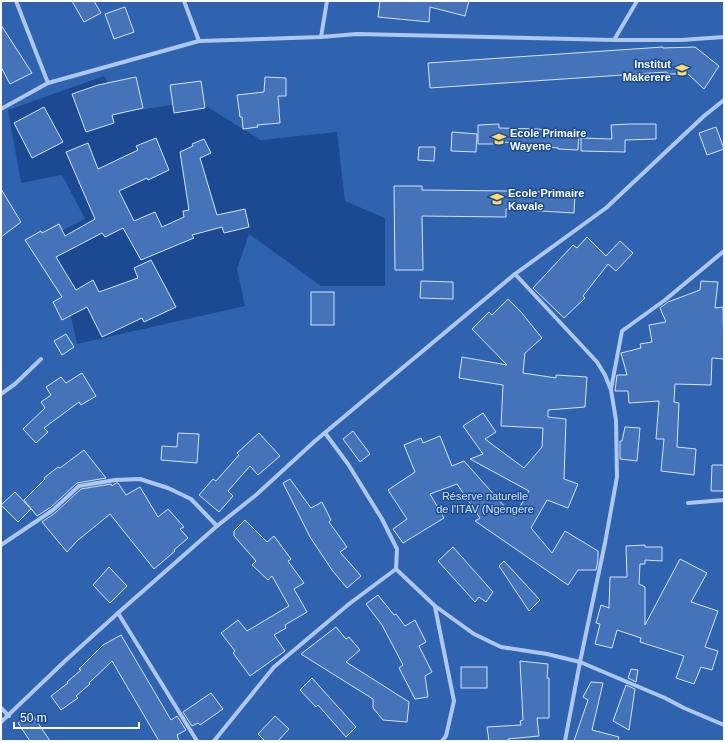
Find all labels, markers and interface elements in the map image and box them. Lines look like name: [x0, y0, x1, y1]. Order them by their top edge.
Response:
place label: Institut Makerere: [623, 58, 671, 83]
school or university icon: Institut Makerere: [674, 62, 690, 78]
place label: Ecole Primaire Wayene: [510, 127, 586, 152]
school or university icon: Ecole Primaire Wayene: [491, 131, 507, 147]
place label: Ecole Primaire Kavale: [508, 187, 584, 212]
school or university icon: Ecole Primaire Kavale: [489, 191, 505, 207]
park label: Réserve naturelle de l'ITAV (Ngengere: [436, 490, 534, 515]
scale bar: [14, 704, 139, 730]
text: 50 m: [20, 711, 47, 725]

